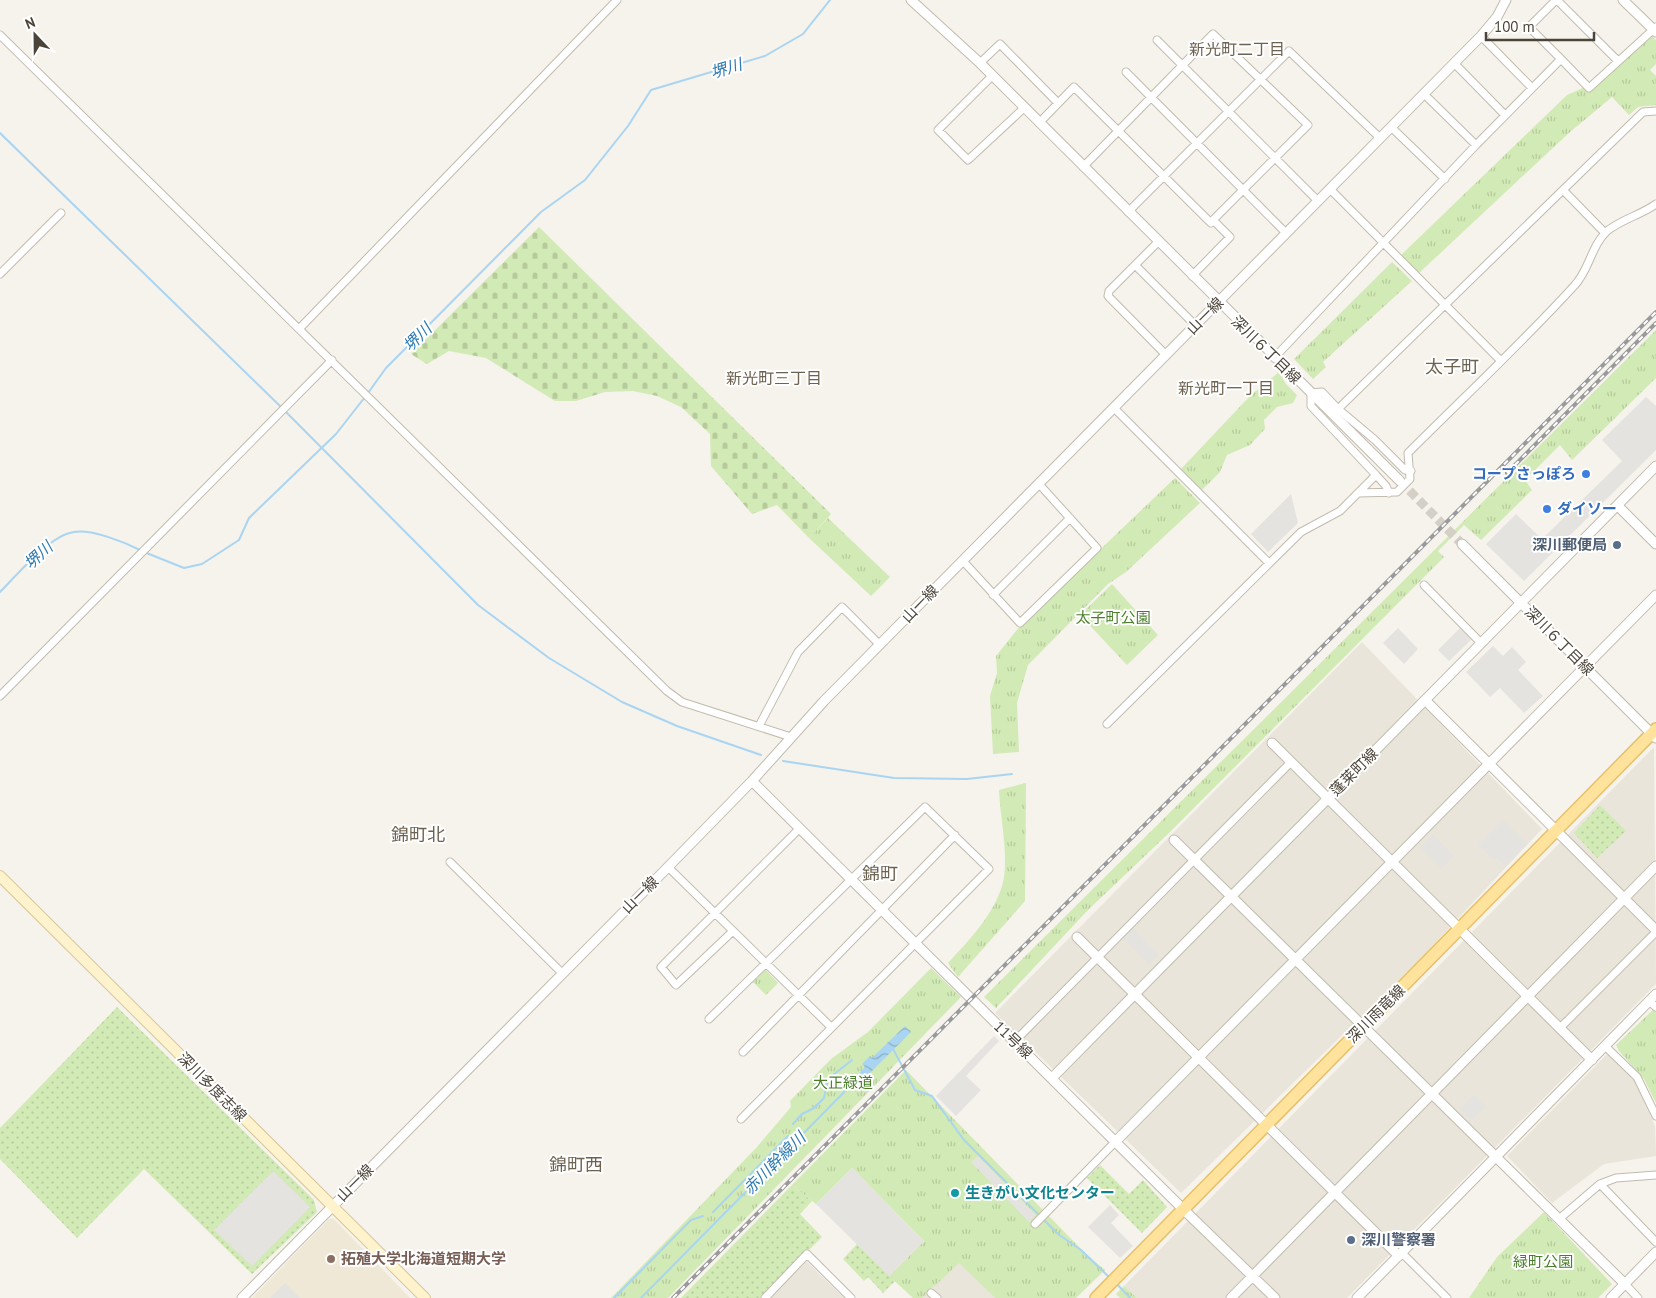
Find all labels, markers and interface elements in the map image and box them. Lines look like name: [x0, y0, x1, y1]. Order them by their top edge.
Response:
north arrow: [10, 10, 60, 60]
scale bar: [1486, 10, 1594, 42]
text: N: [22, 13, 38, 33]
text: 100 m: [1494, 17, 1535, 36]
district label: 新光町二丁目: [1189, 39, 1285, 59]
water label: 堺川: [708, 53, 746, 82]
street label: 山一線: [1182, 293, 1227, 338]
street label: 深川６丁目線: [1227, 312, 1305, 388]
water label: 堺川: [399, 317, 437, 355]
district label: 太子町: [1425, 355, 1479, 378]
district label: 新光町三丁目: [726, 368, 822, 388]
district label: 新光町一丁目: [1178, 378, 1274, 398]
place label: コープさっぽろ: [1472, 464, 1576, 483]
marker: コープさっぽろ: [1580, 468, 1592, 480]
place label: ダイソー: [1557, 499, 1617, 518]
marker: ダイソー: [1541, 503, 1553, 515]
water label: 堺川: [19, 535, 58, 573]
place label: 深川郵便局: [1532, 535, 1607, 554]
marker: 深川郵便局: [1611, 539, 1623, 551]
street label: 山一線: [897, 581, 942, 626]
street label: 深川６丁目線: [1521, 602, 1598, 679]
park label: 太子町公園: [1075, 608, 1151, 627]
street label: 蓬莱町線: [1326, 744, 1382, 800]
district label: 錦町北: [391, 823, 445, 846]
district label: 錦町: [862, 862, 898, 885]
street label: 山一線: [617, 872, 662, 917]
street label: 深川雨竜線: [1342, 980, 1409, 1047]
street label: 11号線: [990, 1017, 1037, 1063]
street label: 深川多度志線: [174, 1048, 251, 1125]
park label: 大正緑道: [813, 1073, 873, 1092]
water label: 赤川幹線川: [739, 1126, 811, 1198]
district label: 錦町西: [549, 1153, 603, 1176]
street label: 山一線: [332, 1160, 377, 1205]
place label: 生きがい文化センター: [965, 1183, 1115, 1202]
marker: 生きがい文化センター: [949, 1187, 961, 1199]
place label: 深川警察署: [1361, 1230, 1436, 1249]
marker: 深川警察署: [1345, 1234, 1357, 1246]
place label: 拓殖大学北海道短期大学: [341, 1249, 506, 1268]
park label: 緑町公園: [1513, 1252, 1573, 1271]
marker: 拓殖大学北海道短期大学: [325, 1253, 337, 1265]

